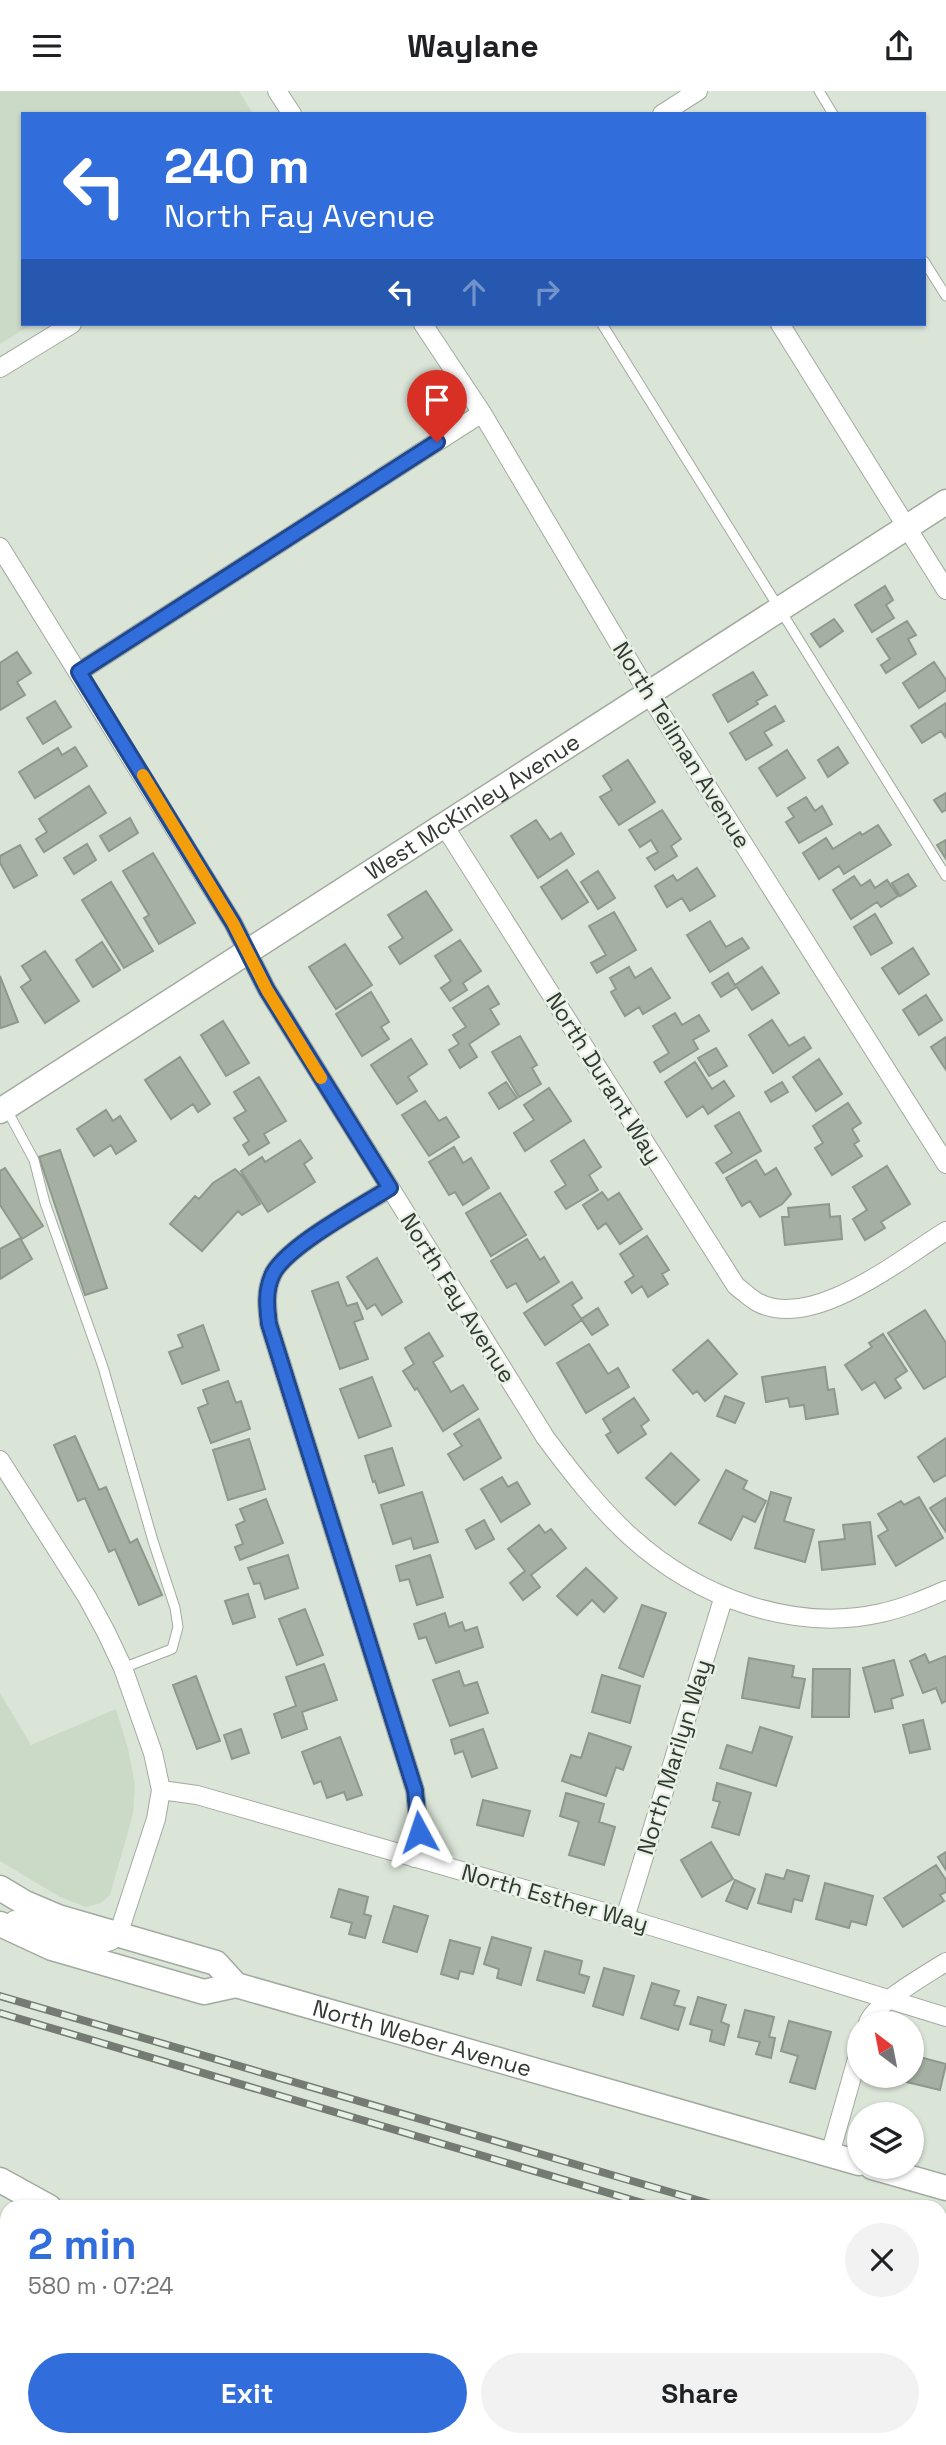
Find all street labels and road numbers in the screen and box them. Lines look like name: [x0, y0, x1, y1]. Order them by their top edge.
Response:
street label: North Teilman Avenue: [606, 636, 758, 854]
street label: West McKinley Avenue: [360, 727, 586, 887]
street label: North Durant Way: [539, 987, 669, 1169]
street label: North Fay Avenue: [394, 1207, 522, 1389]
street label: North Marilyn Way: [630, 1656, 718, 1858]
street label: North Esther Way: [458, 1857, 652, 1939]
street label: North Weber Avenue: [309, 1993, 535, 2084]

